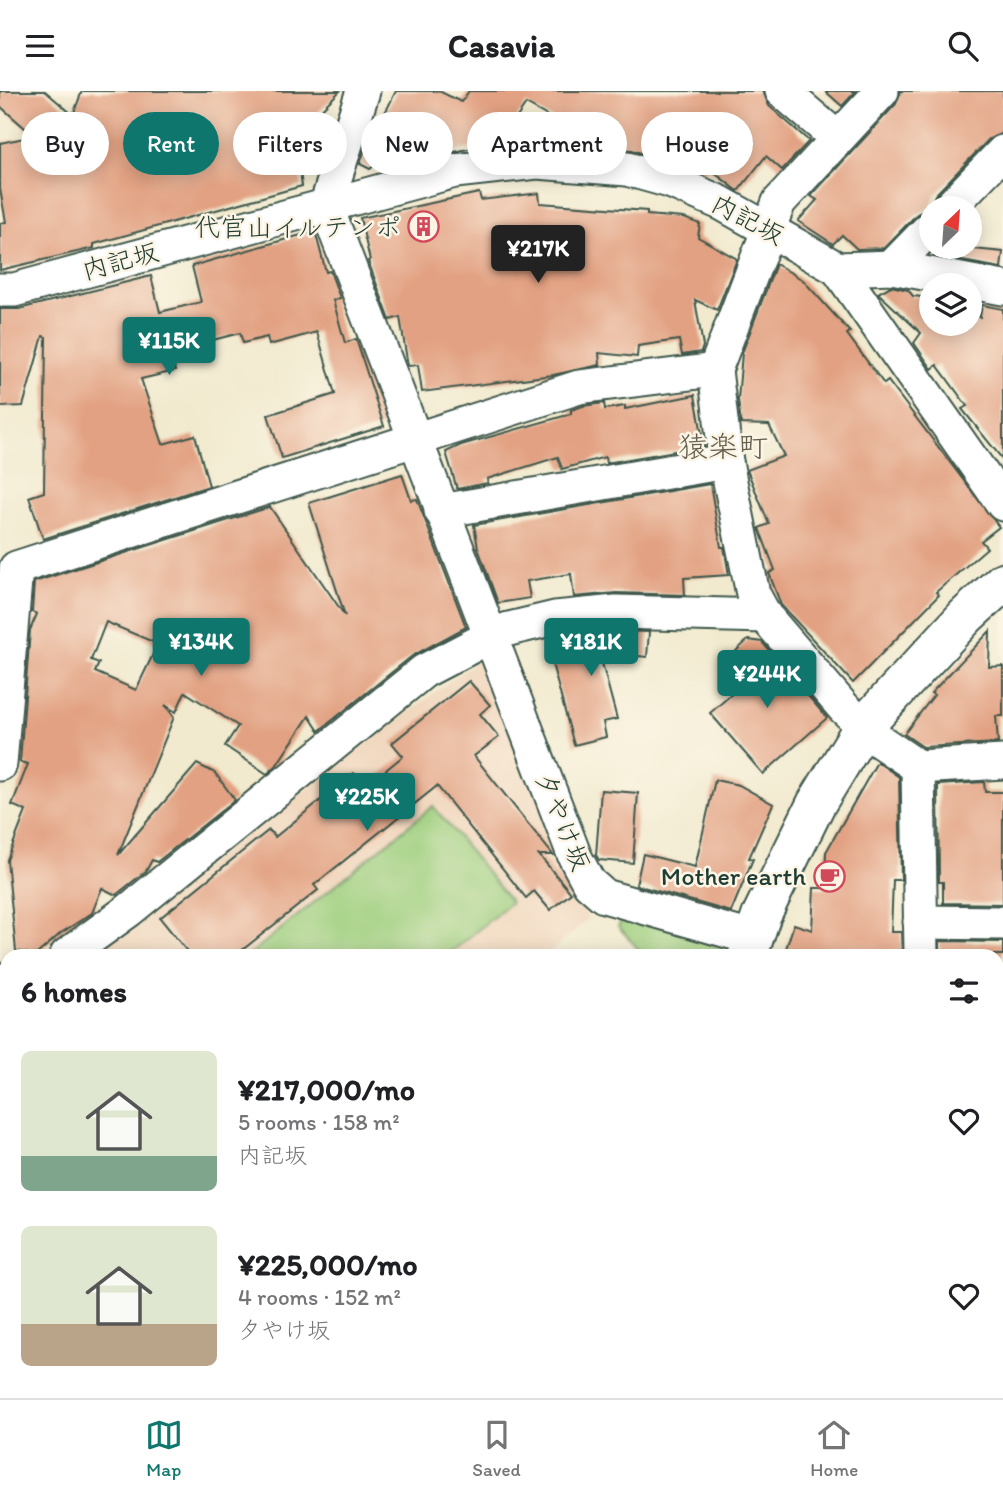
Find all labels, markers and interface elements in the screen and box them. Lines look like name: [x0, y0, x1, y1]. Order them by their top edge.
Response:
icon: menu: [21, 27, 59, 65]
text: Casavia: [448, 27, 555, 65]
icon: search: [944, 27, 982, 65]
chip: Buy: [21, 112, 109, 175]
chip: Rent: [123, 112, 219, 175]
chip: Filters: [233, 112, 347, 175]
chip: New: [361, 112, 453, 175]
chip: Apartment: [467, 112, 627, 175]
chip: House: [641, 112, 753, 175]
street label: 内記坂: [706, 187, 790, 251]
north arrow: [919, 196, 982, 259]
map controls: [919, 196, 982, 336]
building icon: 代官山イルテンポ: [407, 210, 441, 244]
place label: 代官山イルテンポ: [195, 211, 401, 243]
pin: ¥217K: [489, 225, 587, 285]
text: ¥217K: [507, 234, 569, 262]
street label: 内記坂: [78, 235, 162, 287]
button: layers: [919, 273, 982, 336]
pin: ¥115K: [120, 317, 218, 377]
text: ¥115K: [139, 326, 200, 354]
district label: 猿楽町: [678, 428, 768, 465]
pin: ¥134K: [152, 619, 250, 678]
pin: ¥181K: [542, 619, 640, 678]
text: ¥134K: [169, 627, 233, 655]
text: ¥181K: [560, 627, 622, 655]
pin: ¥244K: [718, 651, 816, 710]
text: ¥244K: [733, 659, 801, 687]
street label: 夕やけ坂: [529, 767, 597, 875]
pin: ¥225K: [318, 773, 416, 833]
text: ¥225K: [335, 782, 399, 810]
cafe icon: Mother earth: [812, 859, 846, 893]
place label: Mother earth: [661, 860, 806, 892]
icon: filters: [945, 972, 983, 1010]
text: 6 homes: [21, 973, 127, 1010]
text: ¥217,000/mo: [238, 1071, 415, 1108]
icon: home: [77, 1079, 161, 1163]
icon: heart: [945, 1102, 983, 1140]
text: 5 rooms · 158 m²: [238, 1108, 400, 1136]
text: 内記坂: [238, 1141, 307, 1169]
text: ¥225,000/mo: [238, 1246, 418, 1283]
icon: home: [77, 1254, 161, 1338]
icon: heart: [945, 1277, 983, 1315]
text: 4 rooms · 152 m²: [238, 1283, 401, 1311]
text: 夕やけ坂: [238, 1316, 330, 1344]
tab: Map: [145, 1416, 183, 1481]
tab: Saved: [472, 1416, 521, 1481]
tab: Home: [810, 1416, 858, 1481]

